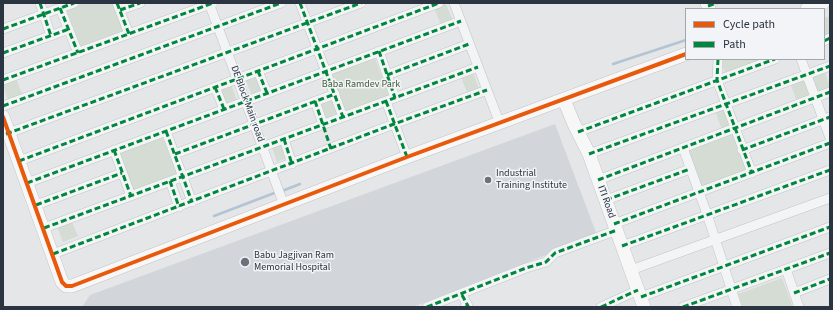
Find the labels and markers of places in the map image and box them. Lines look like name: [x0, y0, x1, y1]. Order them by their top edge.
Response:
place label: Industrial Training Institute: [496, 168, 567, 192]
marker: Industrial Training Institute: [483, 175, 493, 185]
place label: Babu Jagjivan Ram Memorial Hospital: [254, 250, 334, 274]
marker: Babu Jagjivan Ram Memorial Hospital: [239, 256, 251, 268]

